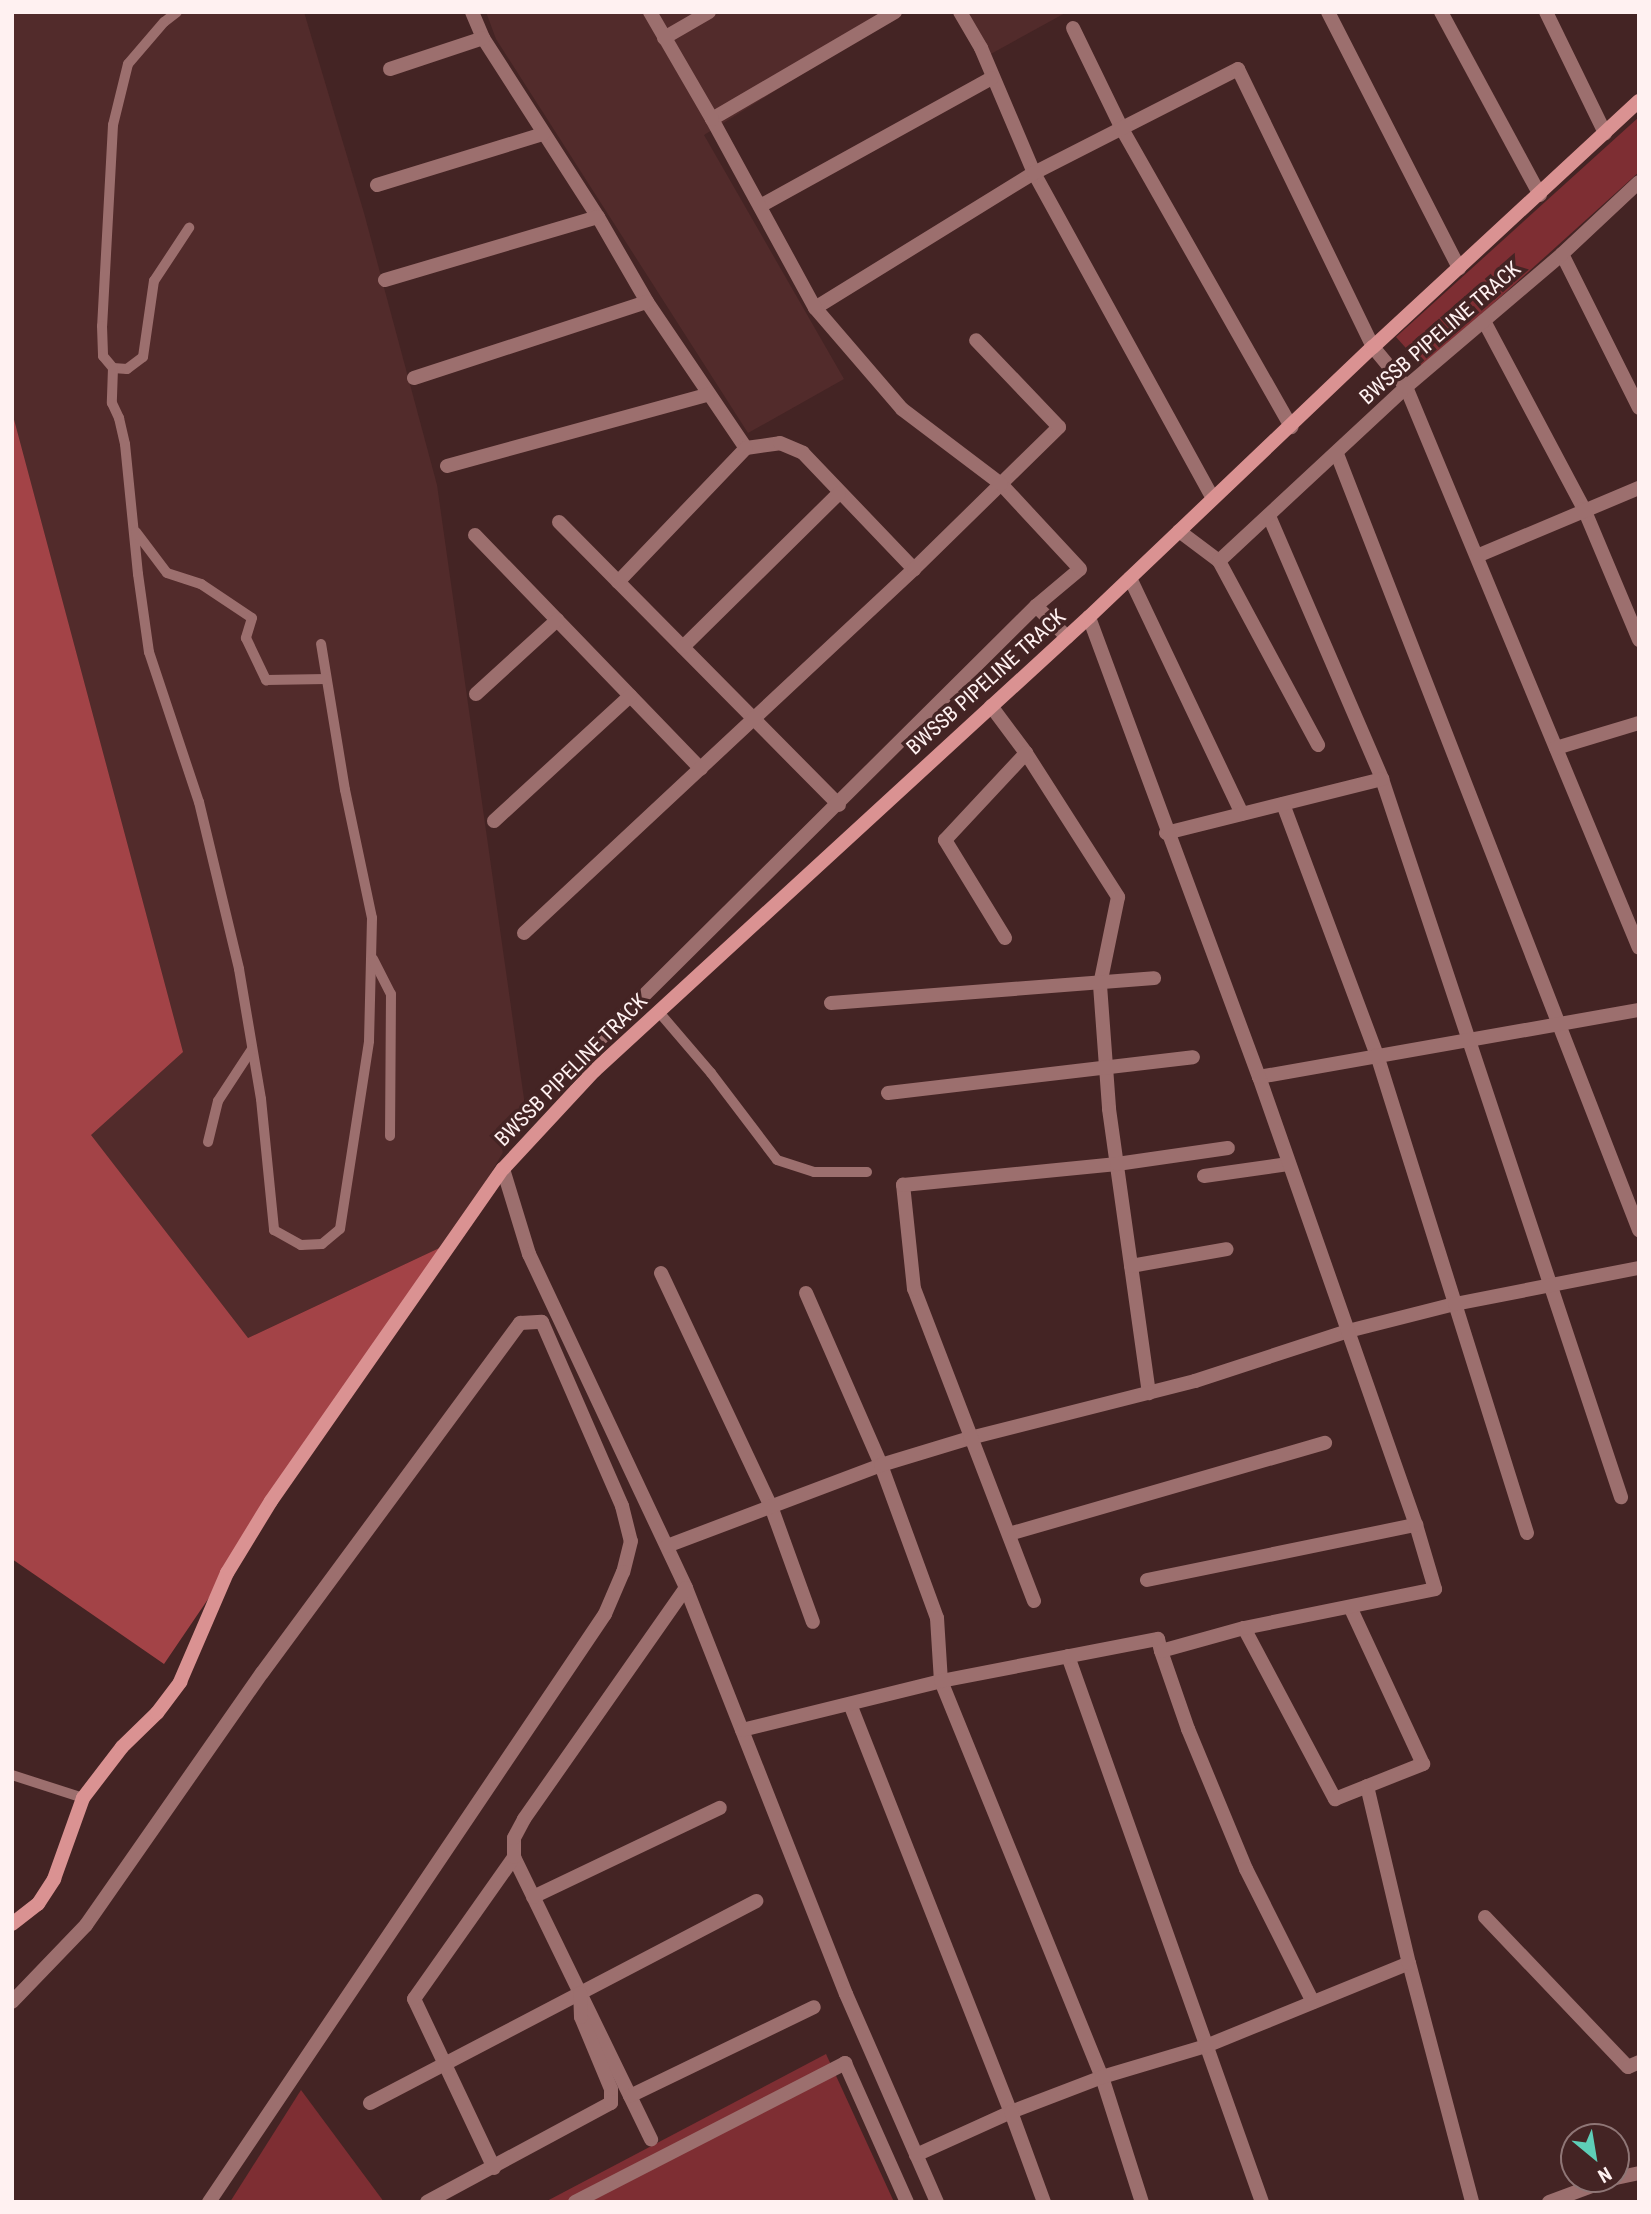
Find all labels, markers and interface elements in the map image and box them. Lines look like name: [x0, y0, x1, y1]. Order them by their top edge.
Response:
street label: BWSSB PIPELINE TRACK: [1354, 256, 1526, 410]
street label: BWSSB PIPELINE TRACK: [901, 604, 1071, 760]
street label: BWSSB PIPELINE TRACK: [489, 988, 653, 1152]
north arrow: [1560, 2123, 1630, 2193]
text: N: [1594, 2162, 1616, 2188]

